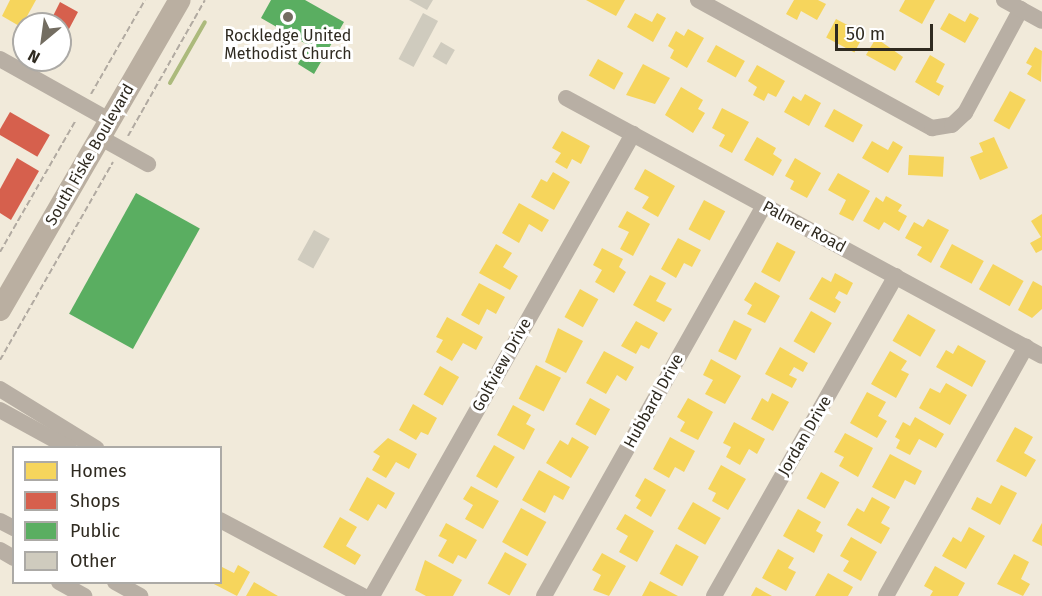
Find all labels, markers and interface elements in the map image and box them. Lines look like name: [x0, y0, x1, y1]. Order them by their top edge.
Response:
marker: Rockledge United Methodist Church: [281, 10, 295, 24]
north arrow: [12, 12, 72, 72]
scale bar: [838, 12, 936, 50]
text: 50 m: [846, 23, 885, 45]
place label: Rockledge United Methodist Church: [224, 26, 352, 64]
text: N: [25, 46, 43, 67]
street label: South Fiske Boulevard: [42, 81, 138, 229]
street label: Palmer Road: [759, 197, 849, 257]
street label: Golfview Drive: [468, 315, 536, 415]
street label: Hubbard Drive: [620, 351, 688, 451]
street label: Jordan Drive: [774, 393, 836, 479]
legend: [12, 446, 222, 584]
text: Homes: [70, 460, 126, 482]
text: Shops: [70, 490, 120, 512]
text: Public: [70, 520, 120, 542]
text: Other: [70, 550, 116, 572]

